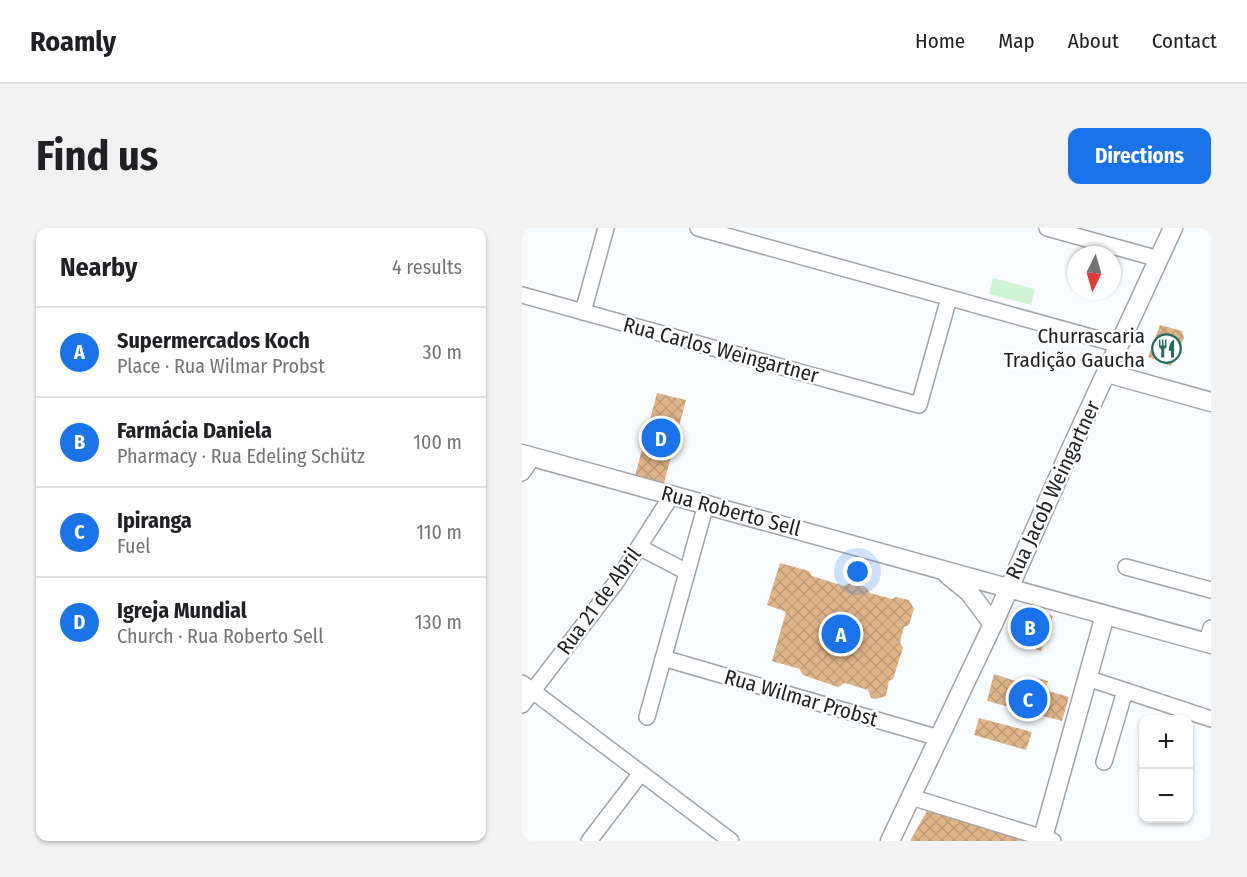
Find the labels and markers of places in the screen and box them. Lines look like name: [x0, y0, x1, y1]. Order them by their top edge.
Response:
place label: Churrascaria Tradição Gaucha: [1004, 323, 1145, 373]
restaurant icon: Churrascaria Tradição Gaucha: [1150, 332, 1182, 364]
pin: D: [642, 416, 680, 460]
pin: B: [1010, 604, 1050, 650]
pin: A: [822, 612, 860, 656]
pin: C: [1008, 676, 1048, 722]

